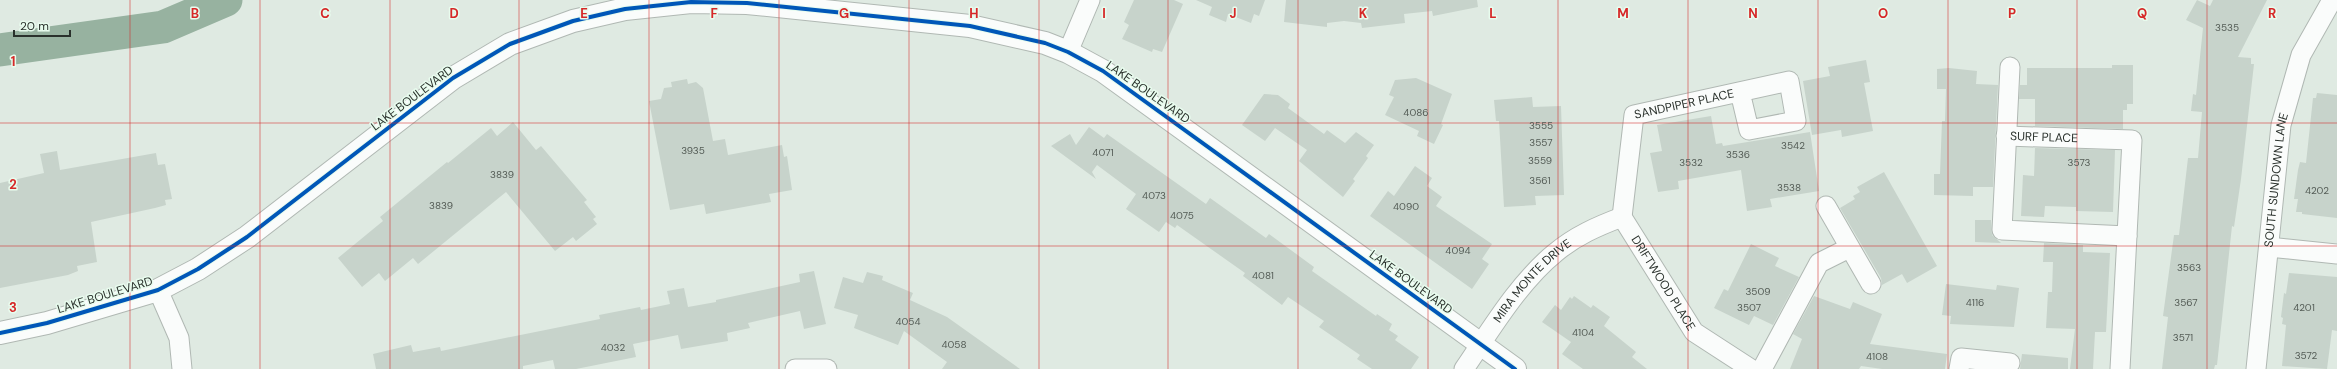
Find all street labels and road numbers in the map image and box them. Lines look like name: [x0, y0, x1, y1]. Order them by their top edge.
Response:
street label: LAKE BOULEVARD: [1103, 57, 1193, 127]
street label: LAKE BOULEVARD: [368, 62, 456, 134]
street label: SANDPIPER PLACE: [1633, 85, 1736, 123]
street label: SOUTH SUNDOWN LANE: [2261, 111, 2292, 248]
street label: SURF PLACE: [2010, 128, 2078, 146]
street label: DRIFTWOOD PLACE: [1628, 233, 1699, 334]
street label: MIRA MONTE DRIVE: [1490, 235, 1574, 326]
street label: LAKE BOULEVARD: [1366, 246, 1456, 318]
street label: LAKE BOULEVARD: [55, 273, 155, 317]

